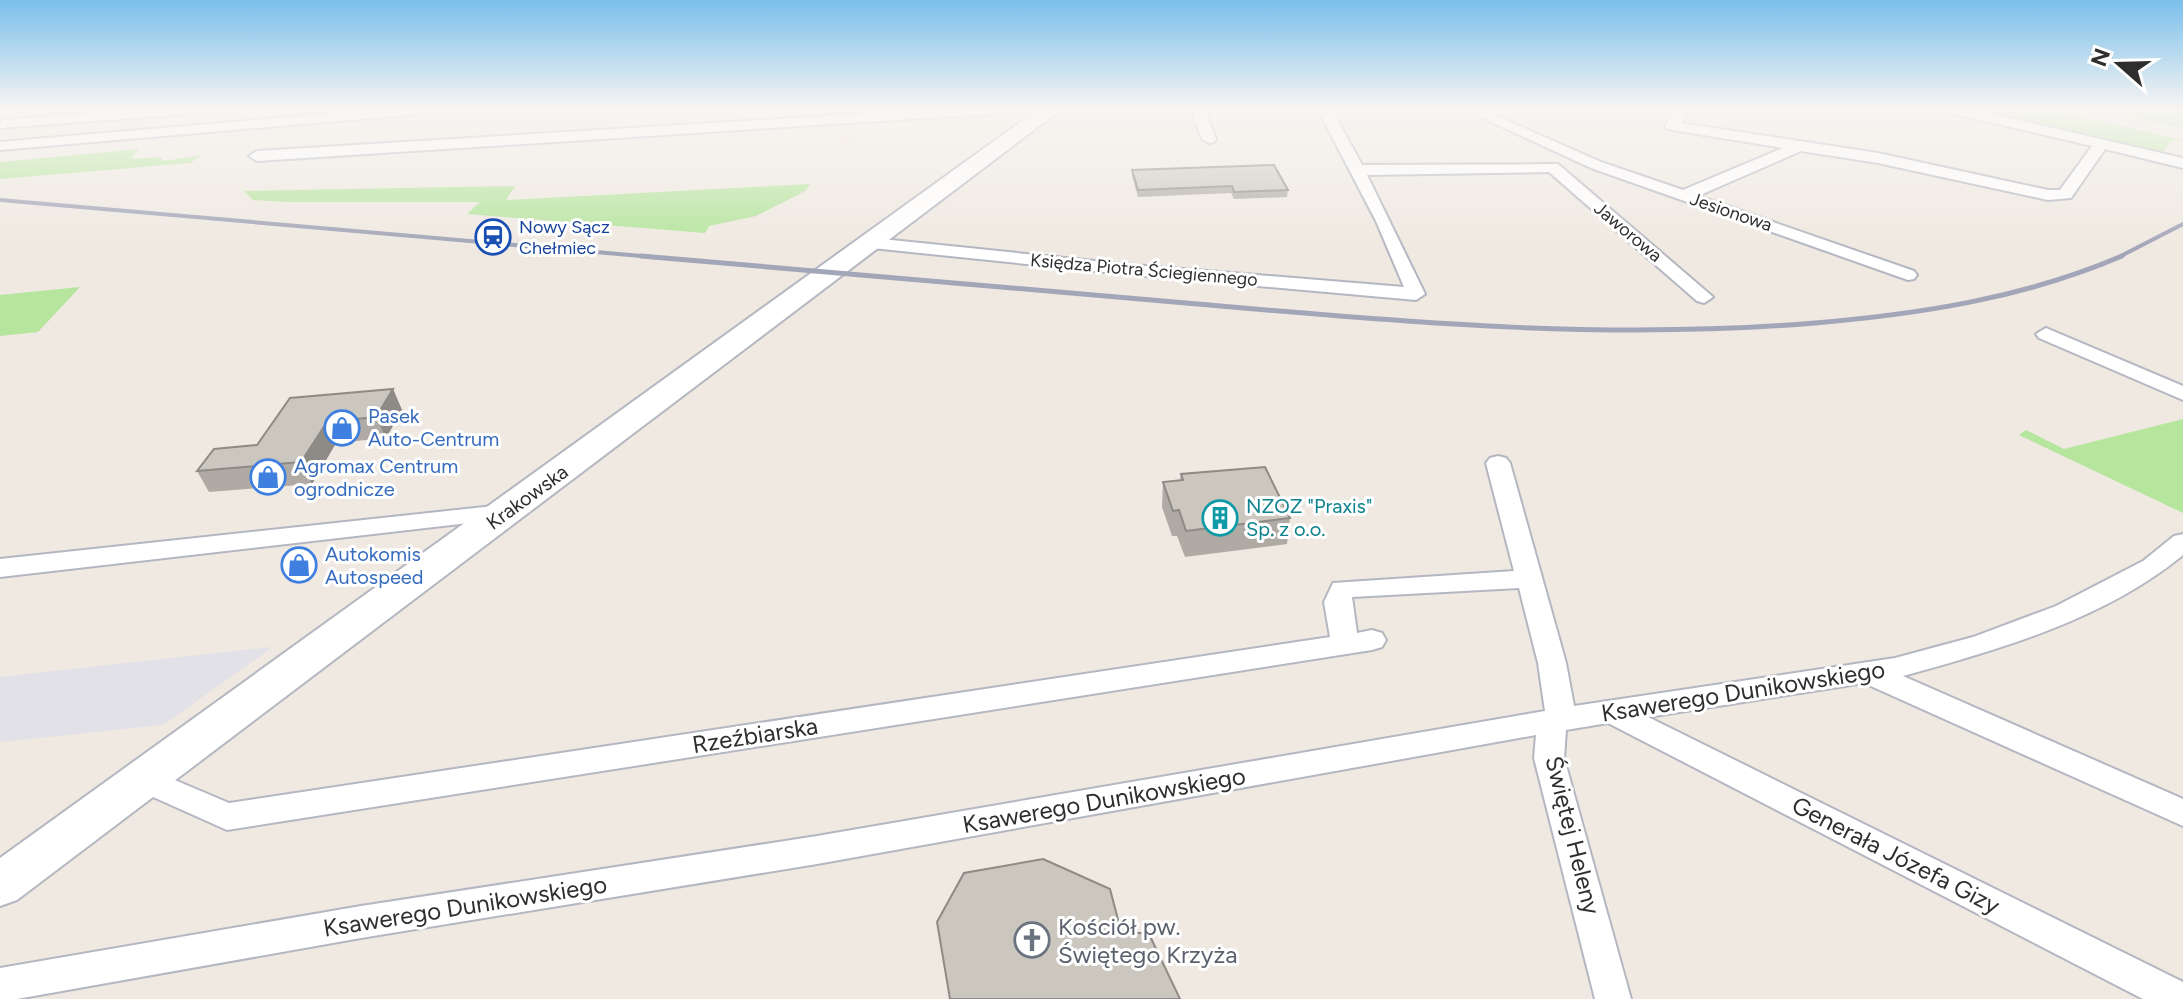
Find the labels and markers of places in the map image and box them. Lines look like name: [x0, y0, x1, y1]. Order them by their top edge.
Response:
place label: Nowy Sącz Chełmiec: [519, 216, 610, 259]
station icon: Nowy Sącz Chełmiec: [474, 218, 512, 256]
place label: Pasek Auto-Centrum: [368, 404, 499, 451]
shop icon: Pasek Auto-Centrum: [323, 409, 361, 447]
place label: Agromax Centrum ogrodnicze: [294, 454, 458, 501]
shop icon: Agromax Centrum ogrodnicze: [249, 458, 287, 496]
place label: NZOZ "Praxis" Sp. z o.o.: [1246, 494, 1372, 541]
building icon: NZOZ "Praxis" Sp. z o.o.: [1201, 499, 1239, 537]
place label: Autokomis Autospeed: [325, 542, 424, 589]
shop icon: Autokomis Autospeed: [280, 546, 318, 584]
place label: Kościół pw. Świętego Krzyża: [1058, 912, 1237, 969]
church icon: Kościół pw. Świętego Krzyża: [1013, 921, 1051, 959]

